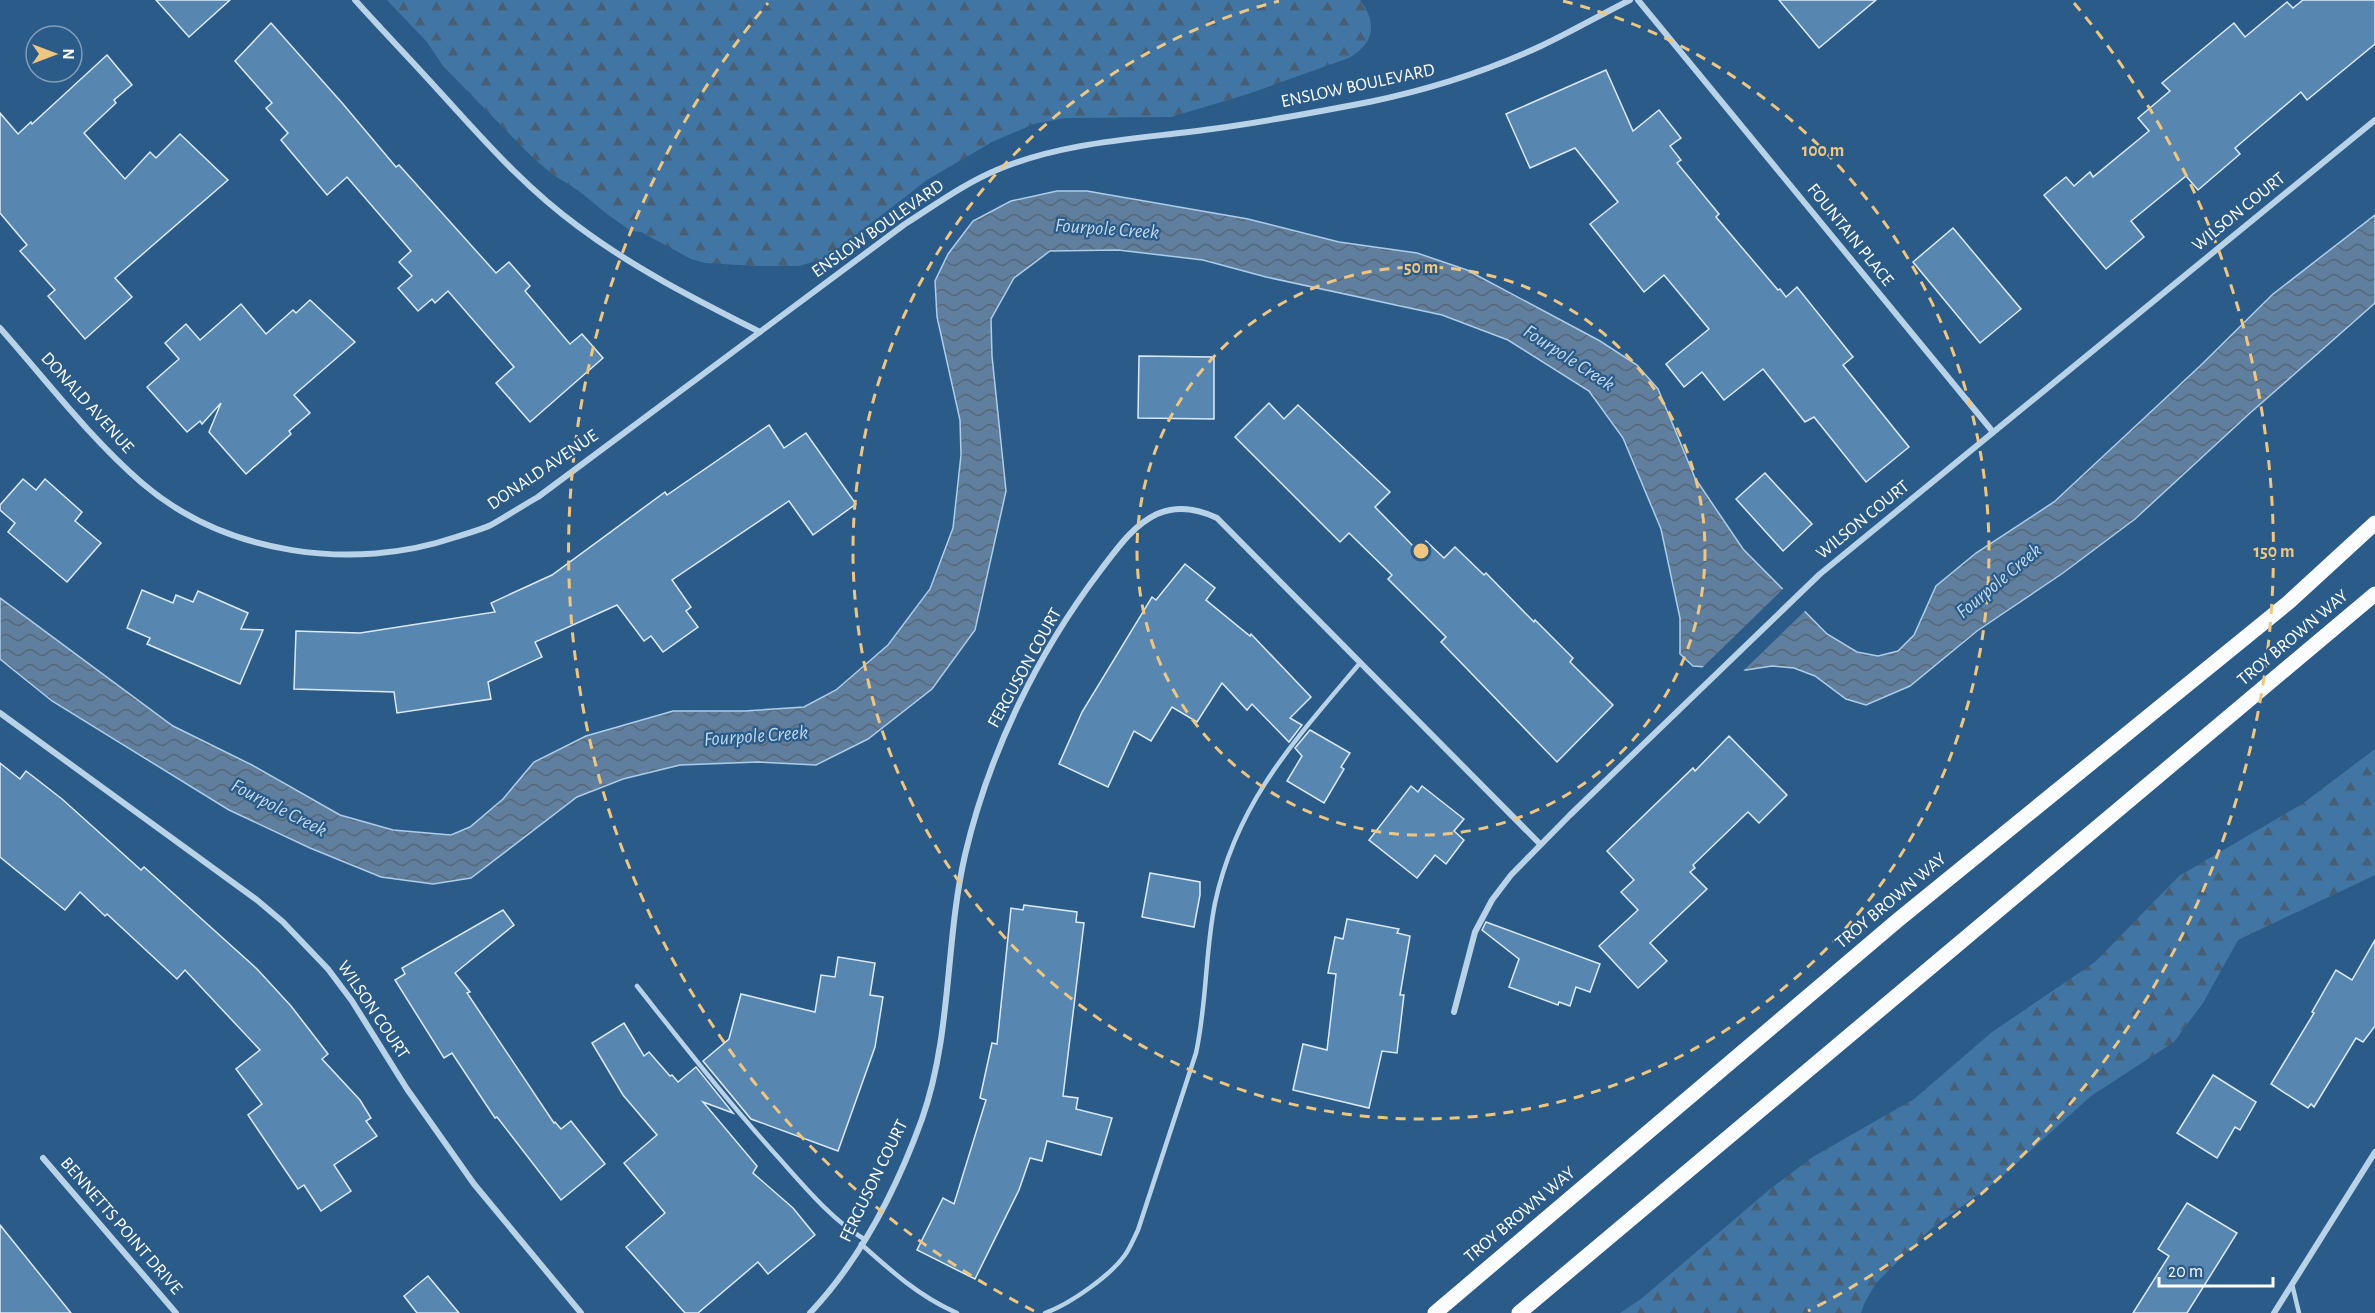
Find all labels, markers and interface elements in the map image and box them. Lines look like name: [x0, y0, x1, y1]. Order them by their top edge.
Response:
north arrow: [24, 24, 84, 84]
text: N: [60, 48, 76, 60]
street label: ENSLOW BOULEVARD: [1279, 61, 1437, 111]
text: 100 m: [1802, 142, 1844, 160]
street label: WILSON COURT: [2189, 169, 2289, 255]
street label: ENSLOW BOULEVARD: [809, 177, 947, 281]
street label: FOUNTAIN PLACE: [1803, 180, 1897, 290]
water label: Fourpole Creek: [1054, 215, 1160, 243]
text: 50 m: [1404, 259, 1438, 277]
water label: Fourpole Creek: [1520, 321, 1618, 395]
street label: DONALD AVENUE: [37, 349, 137, 457]
street label: DONALD AVENUE: [485, 426, 602, 514]
street label: WILSON COURT: [1813, 477, 1913, 563]
water label: Fourpole Creek: [1953, 540, 2045, 622]
centre of rings: [1411, 541, 1431, 561]
text: 150 m: [2254, 543, 2294, 561]
street label: TROY BROWN WAY: [2234, 586, 2352, 689]
street label: FERGUSON COURT: [985, 605, 1065, 731]
water label: Fourpole Creek: [703, 722, 809, 750]
water label: Fourpole Creek: [228, 775, 330, 841]
street label: TROY BROWN WAY: [1832, 849, 1950, 952]
street label: WILSON COURT: [334, 958, 412, 1062]
street label: FERGUSON COURT: [837, 1117, 911, 1245]
street label: BENNETTS POINT DRIVE: [57, 1154, 185, 1298]
street label: TROY BROWN WAY: [1461, 1163, 1579, 1266]
scale bar: [2159, 1250, 2273, 1288]
text: 20 m: [2168, 1263, 2203, 1281]

